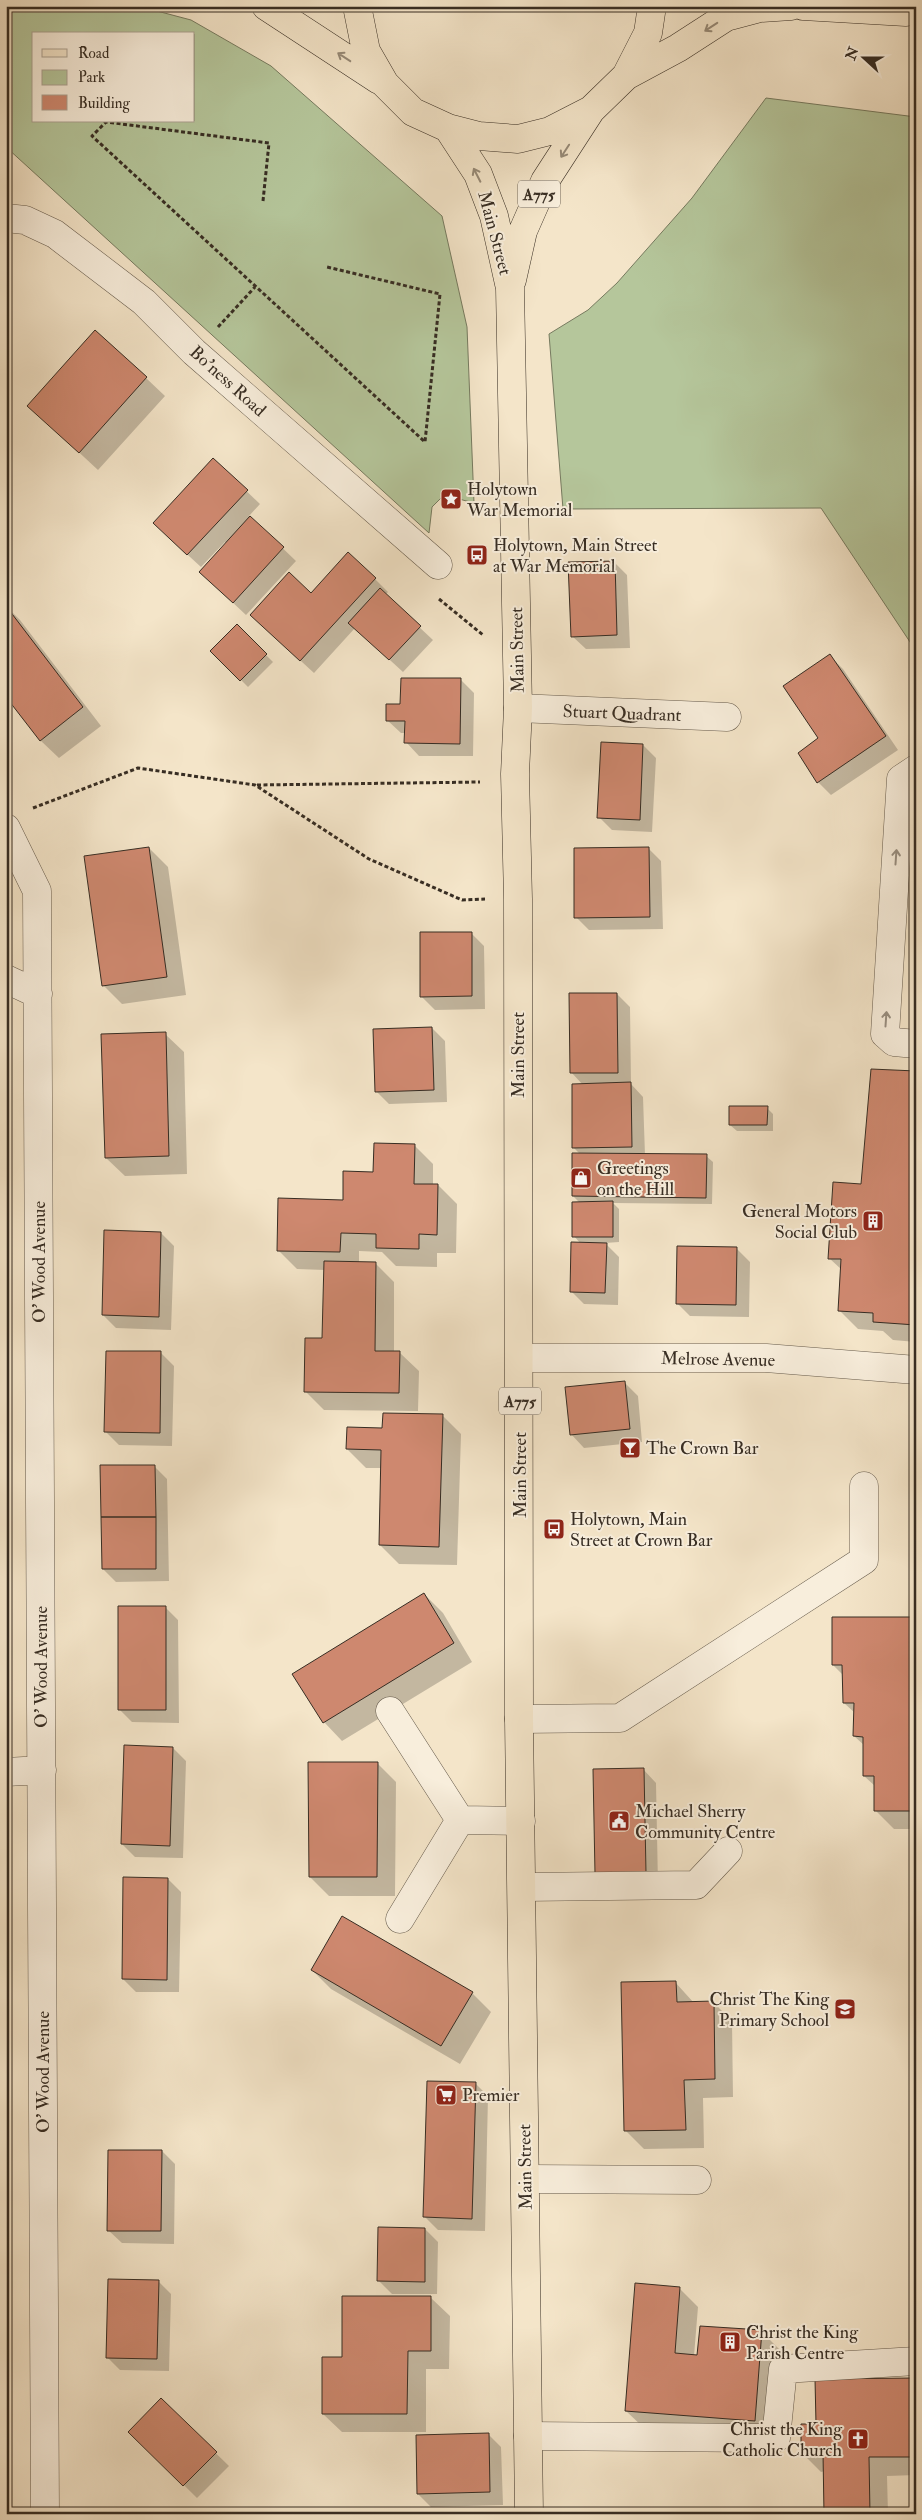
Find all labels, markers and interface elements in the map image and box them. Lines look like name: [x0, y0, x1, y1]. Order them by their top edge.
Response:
one-way arrow: [704, 21, 718, 32]
legend: [32, 32, 195, 122]
north arrow: [840, 32, 890, 82]
text: Road: [78, 44, 110, 63]
text: N: [842, 44, 863, 63]
one-way arrow: [337, 52, 351, 62]
text: Park: [78, 68, 105, 87]
text: Building: [78, 94, 130, 113]
one-way arrow: [559, 144, 569, 158]
one-way arrow: [472, 167, 482, 182]
road number: A775: [518, 180, 560, 208]
street label: Main Street: [472, 189, 517, 278]
street label: Bo'ness Road: [185, 341, 271, 422]
place label: Holytown War Memorial: [466, 478, 573, 522]
place icon: Holytown War Memorial: [439, 487, 463, 511]
place label: Holytown, Main Street at War Memorial: [493, 534, 657, 578]
bus stop icon: Holytown, Main Street at War Memorial: [465, 543, 489, 567]
street label: Main Street: [505, 607, 530, 693]
street label: Stuart Quadrant: [562, 700, 682, 727]
one-way arrow: [892, 849, 901, 865]
one-way arrow: [881, 1011, 891, 1027]
street label: Main Street: [507, 1012, 530, 1098]
place label: Greetings on the Hill: [597, 1157, 674, 1201]
shop icon: Greetings on the Hill: [569, 1166, 593, 1190]
place label: General Motors Social Club: [742, 1200, 857, 1244]
street label: O' Wood Avenue: [28, 1201, 51, 1323]
building icon: General Motors Social Club: [861, 1209, 885, 1233]
street label: Melrose Avenue: [661, 1347, 776, 1372]
road number: A775: [499, 1388, 541, 1414]
street label: Main Street: [509, 1432, 532, 1518]
bar icon: The Crown Bar: [618, 1436, 642, 1460]
place label: The Crown Bar: [646, 1437, 759, 1460]
place label: Holytown, Main Street at Crown Bar: [570, 1508, 713, 1552]
bus stop icon: Holytown, Main Street at Crown Bar: [542, 1517, 566, 1541]
street label: O' Wood Avenue: [30, 1606, 53, 1728]
place label: Michael Sherry Community Centre: [635, 1800, 776, 1844]
public building icon: Michael Sherry Community Centre: [607, 1809, 631, 1833]
place label: Christ The King Primary School: [709, 1988, 830, 2032]
school or university icon: Christ The King Primary School: [833, 1997, 857, 2021]
street label: O' Wood Avenue: [32, 2011, 55, 2133]
supermarket icon: Premier: [434, 2083, 458, 2107]
place label: Premier: [462, 2084, 520, 2107]
street label: Main Street: [513, 2124, 538, 2210]
place label: Christ the King Parish Centre: [746, 2321, 859, 2365]
building icon: Christ the King Parish Centre: [718, 2330, 742, 2354]
place label: Christ the King Catholic Church: [722, 2418, 843, 2462]
church icon: Christ the King Catholic Church: [846, 2427, 870, 2451]

